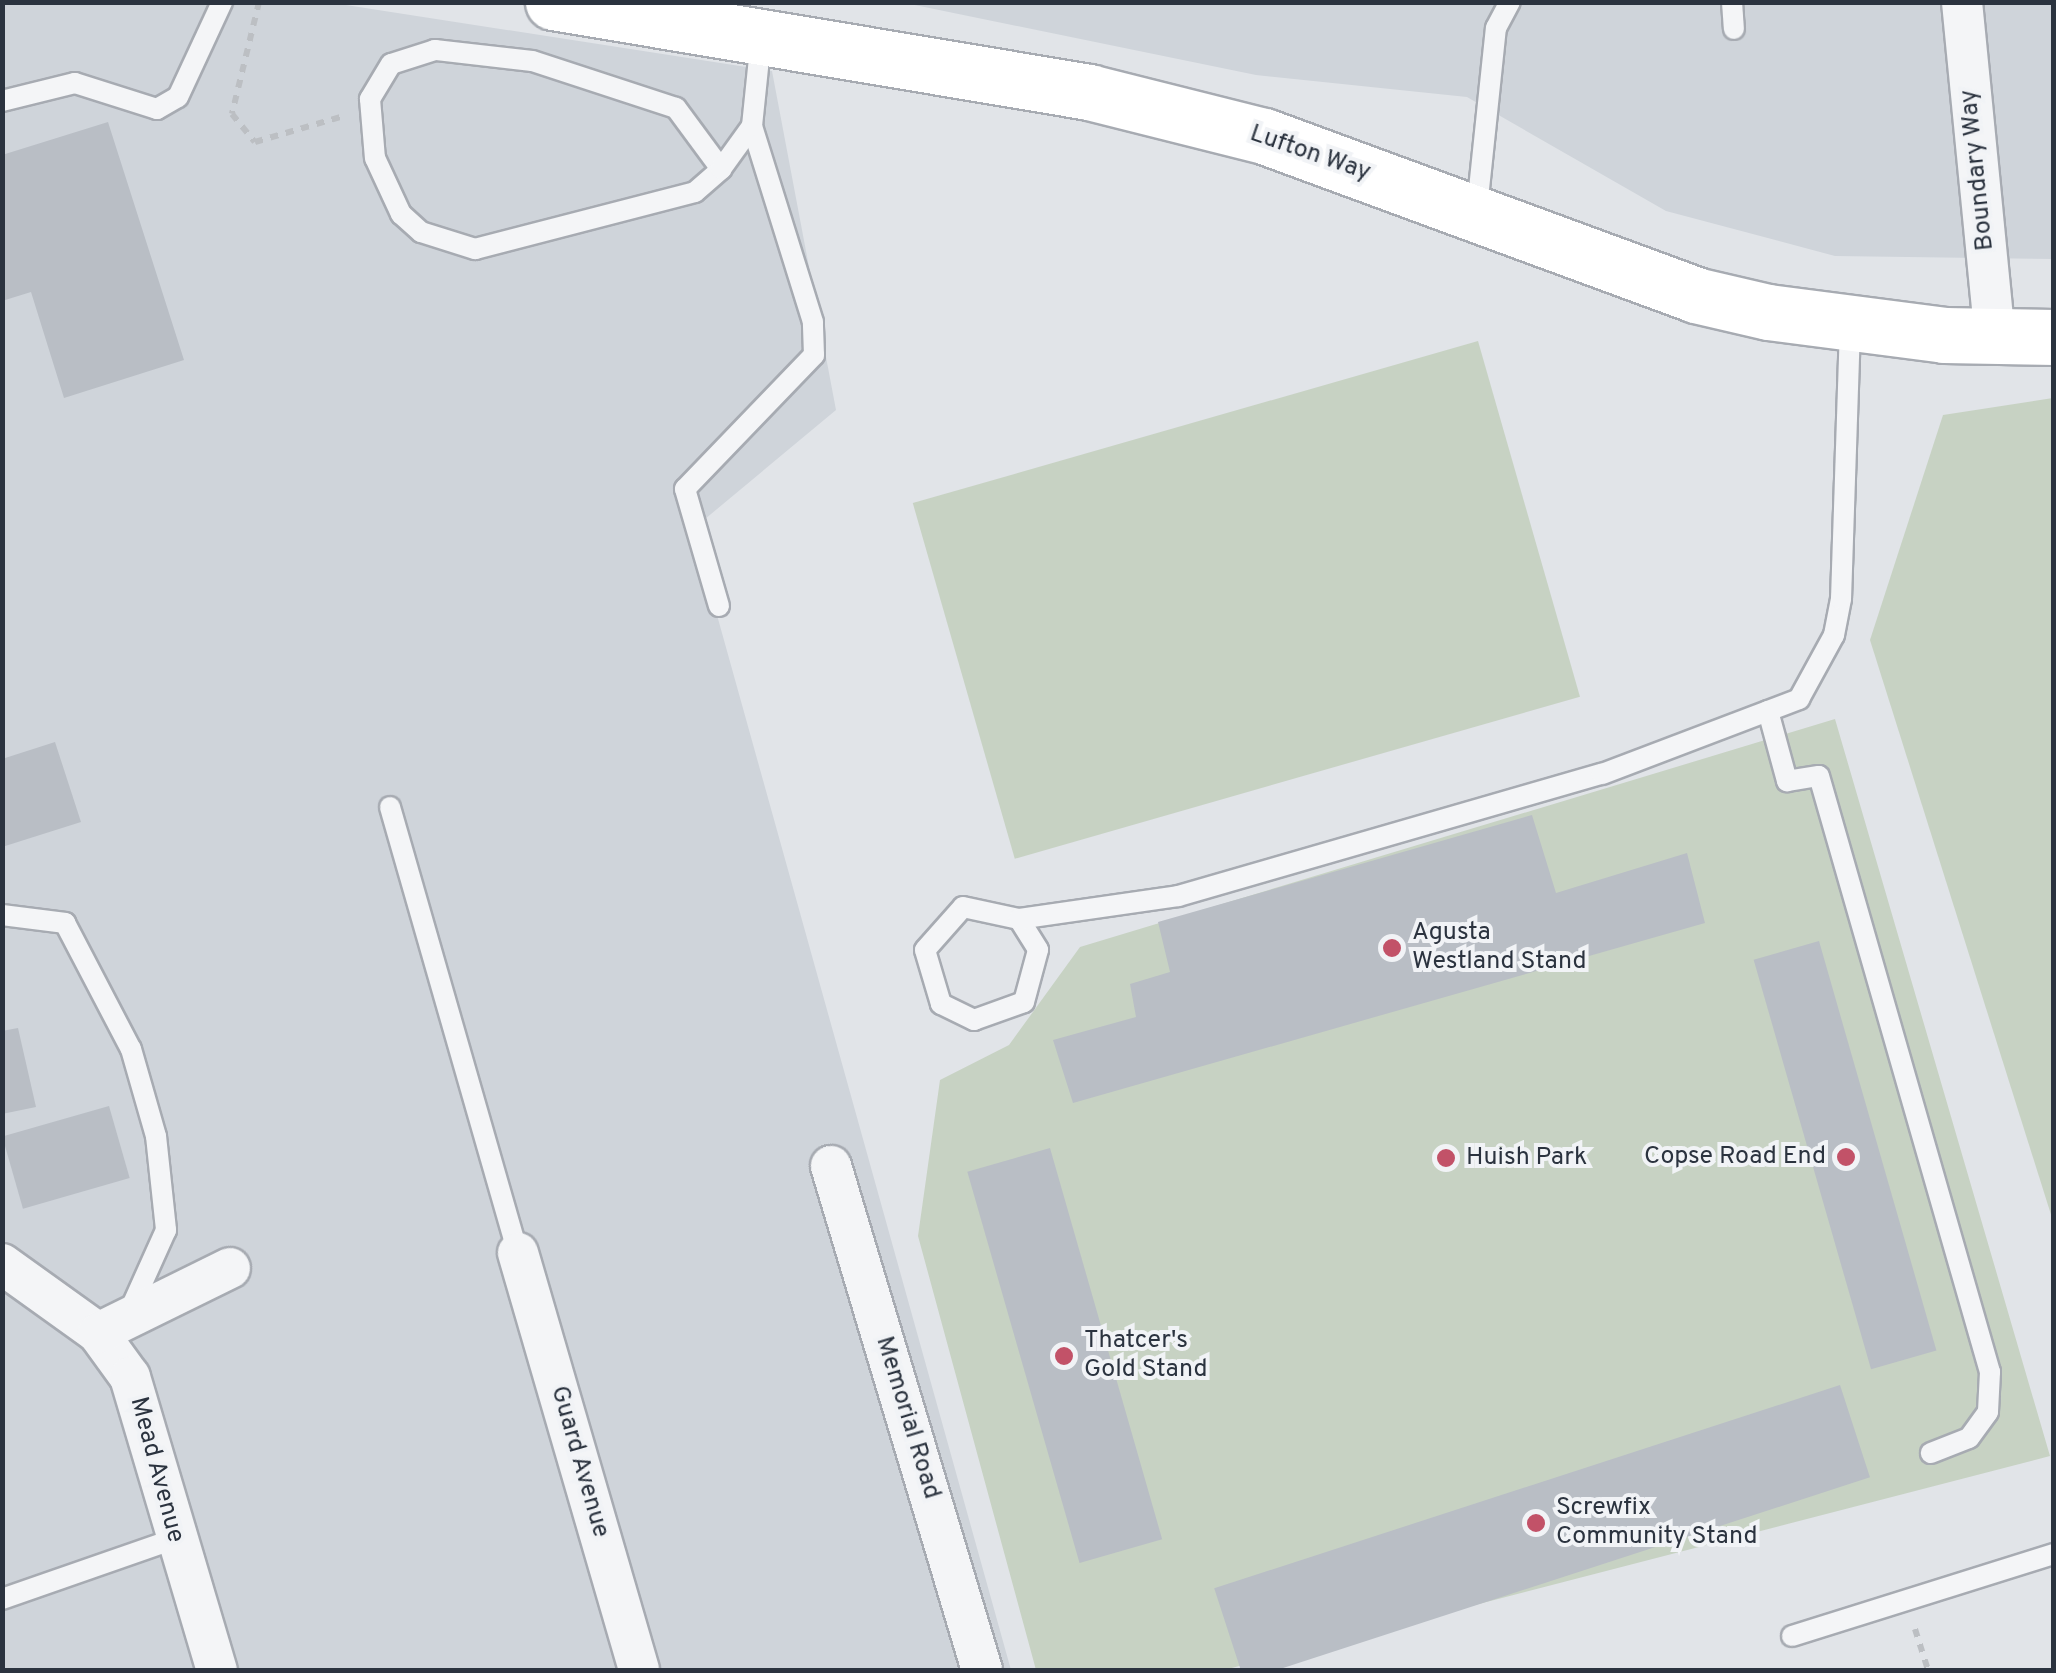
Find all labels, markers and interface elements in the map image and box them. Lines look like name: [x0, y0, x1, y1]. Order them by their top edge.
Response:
street label: Boundary Way: [1955, 88, 2001, 252]
street label: Lufton Way: [1245, 119, 1375, 189]
place label: Agusta Westland Stand: [1412, 919, 1586, 978]
marker: Agusta Westland Stand: [1381, 937, 1403, 959]
place label: Copse Road End: [1644, 1142, 1826, 1172]
place label: Huish Park: [1466, 1143, 1587, 1173]
marker: Copse Road End: [1835, 1146, 1857, 1168]
marker: Huish Park: [1435, 1147, 1457, 1169]
place label: Thatcer's Gold Stand: [1084, 1327, 1208, 1386]
street label: Memorial Road: [868, 1333, 946, 1503]
marker: Thatcer's Gold Stand: [1053, 1345, 1075, 1367]
street label: Guard Avenue: [543, 1382, 615, 1542]
street label: Mead Avenue: [122, 1393, 190, 1547]
place label: Screwfix Community Stand: [1556, 1494, 1757, 1553]
marker: Screwfix Community Stand: [1525, 1512, 1547, 1534]

